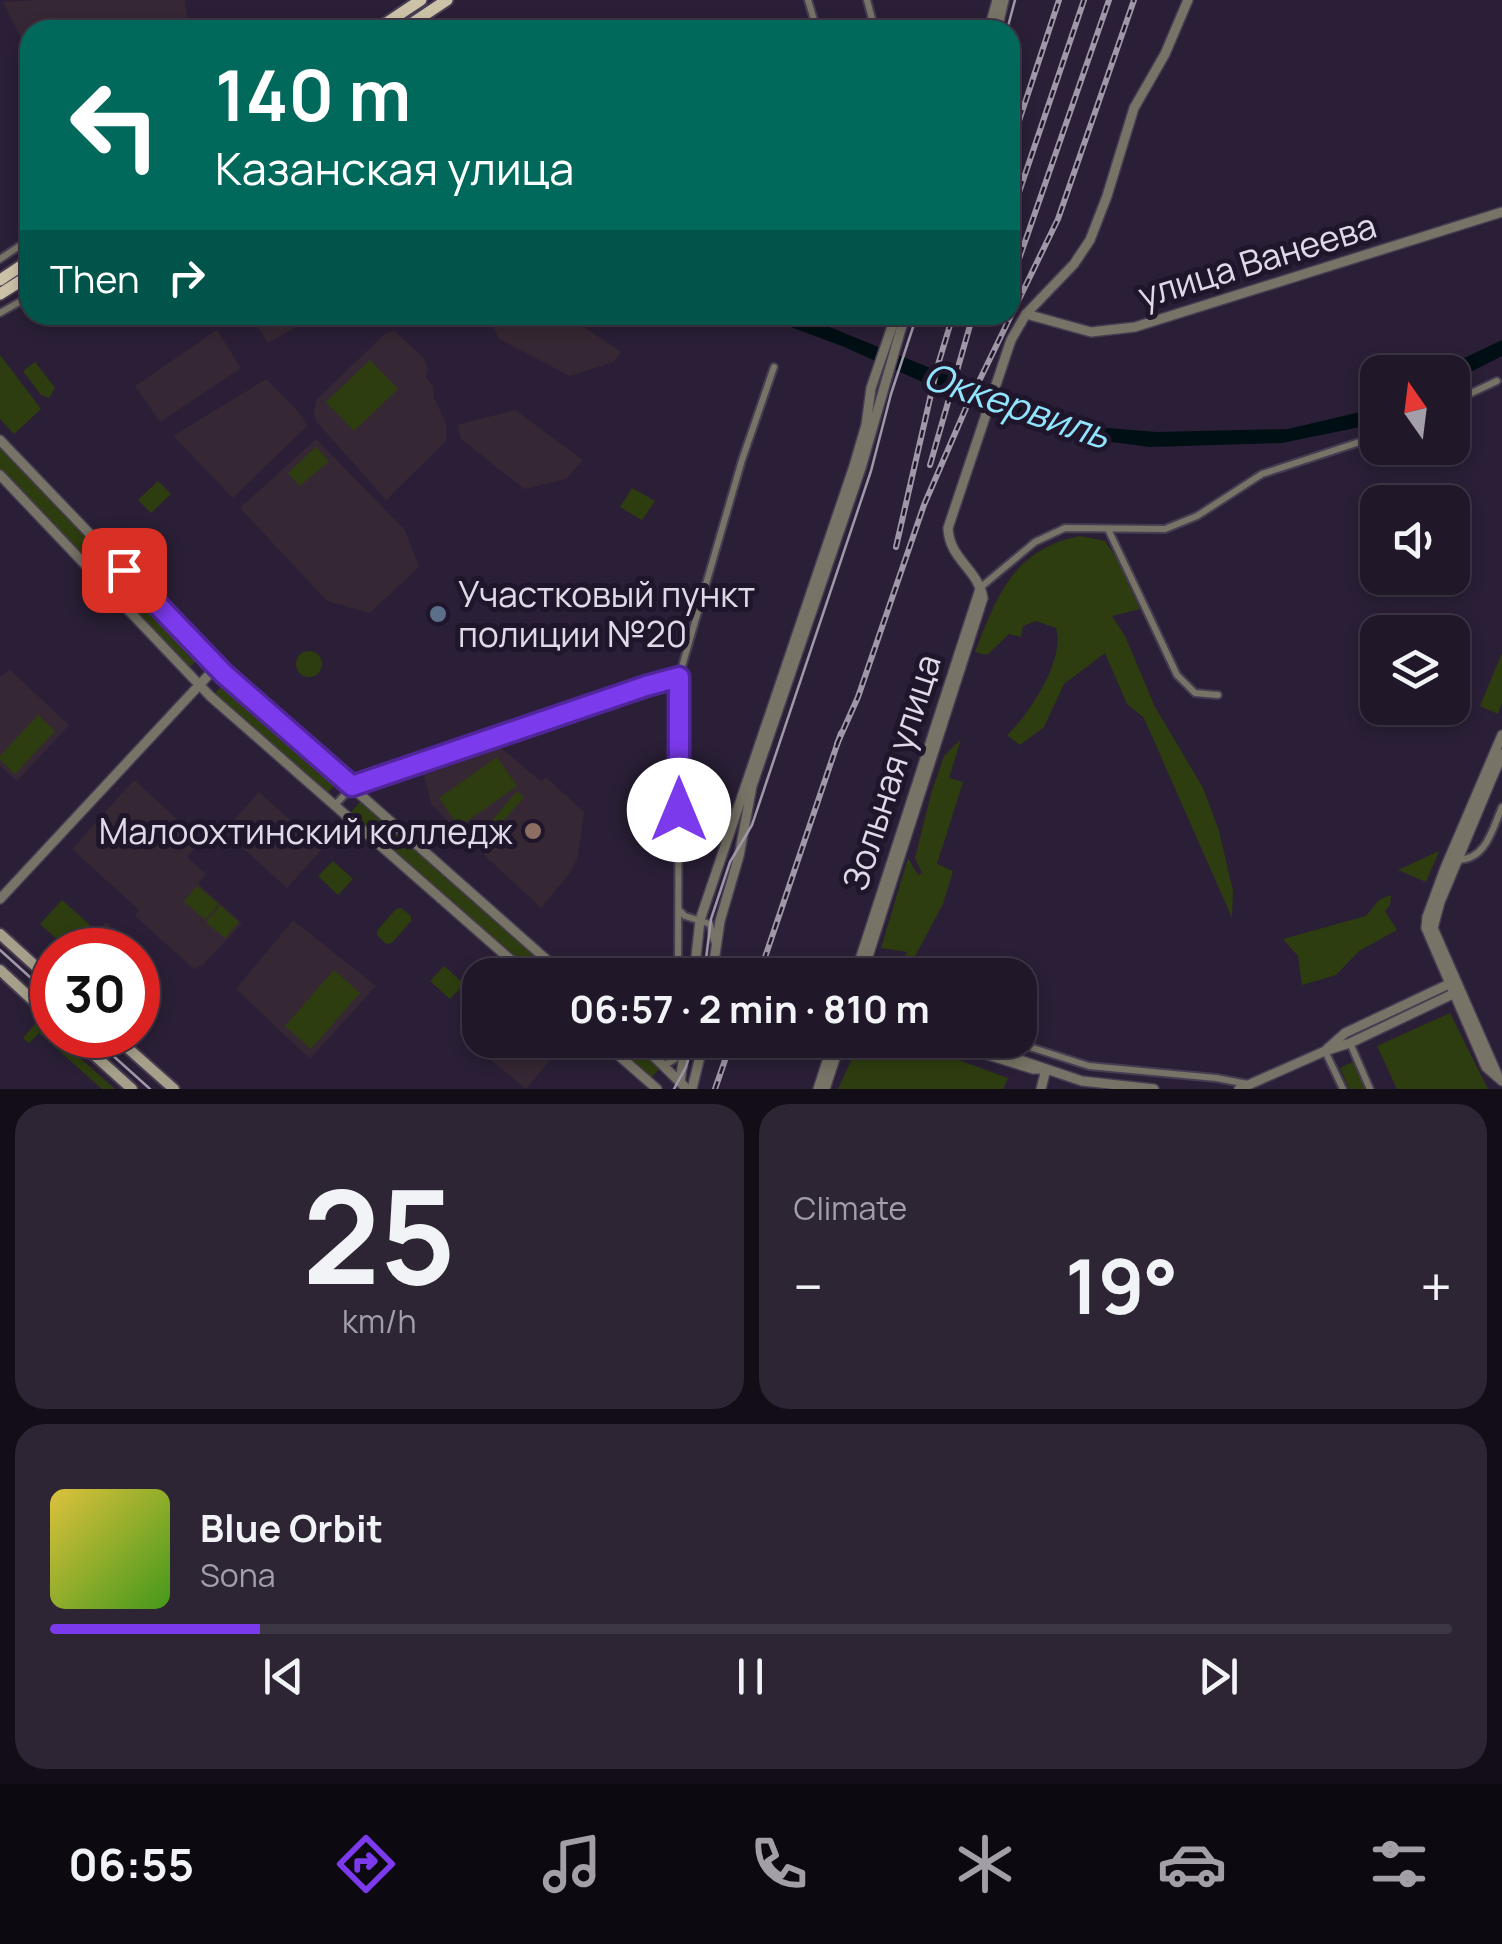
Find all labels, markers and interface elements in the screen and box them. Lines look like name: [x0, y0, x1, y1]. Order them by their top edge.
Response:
text: 140 m: [215, 46, 411, 142]
icon: left: [50, 60, 180, 190]
text: Казанская улица: [215, 137, 574, 199]
street label: улица Ванеева: [1132, 201, 1382, 319]
icon: right: [159, 250, 214, 305]
text: Then: [50, 252, 139, 304]
water label: Оккервиль: [917, 348, 1117, 460]
north arrow: [1360, 355, 1470, 465]
map controls: [1360, 355, 1470, 725]
button: sound: [1360, 485, 1470, 595]
pin: [82, 528, 167, 613]
icon: arrive: [97, 543, 152, 598]
place label: Участковый пункт полиции №20: [458, 570, 755, 658]
marker: Участковый пункт полиции №20: [427, 603, 449, 625]
button: layers: [1360, 615, 1470, 725]
street label: Зольная улица: [830, 648, 952, 896]
position arrow: [627, 758, 731, 862]
place label: Малоохтинский колледж: [99, 807, 514, 855]
marker: Малоохтинский колледж: [522, 820, 544, 842]
speed limit sign: 30: [30, 928, 160, 1058]
text: 06:57 · 2 min · 810 m: [569, 982, 930, 1034]
text: 25: [302, 1145, 456, 1323]
text: Climate: [794, 1186, 907, 1230]
text: 19°: [1065, 1234, 1178, 1337]
text: −: [794, 1248, 823, 1324]
text: +: [1420, 1248, 1452, 1324]
text: km/h: [342, 1299, 416, 1343]
text: Blue Orbit: [200, 1501, 383, 1553]
text: Sona: [200, 1553, 275, 1597]
icon: previous: [256, 1649, 311, 1704]
icon: pause: [723, 1649, 778, 1704]
icon: next: [1191, 1649, 1246, 1704]
icon: directions: [331, 1829, 401, 1899]
icon: music: [537, 1829, 607, 1899]
icon: phone: [744, 1829, 814, 1899]
icon: climate: [950, 1829, 1020, 1899]
icon: car: [1157, 1829, 1227, 1899]
icon: filters: [1364, 1829, 1434, 1899]
text: 06:55: [68, 1833, 194, 1895]

